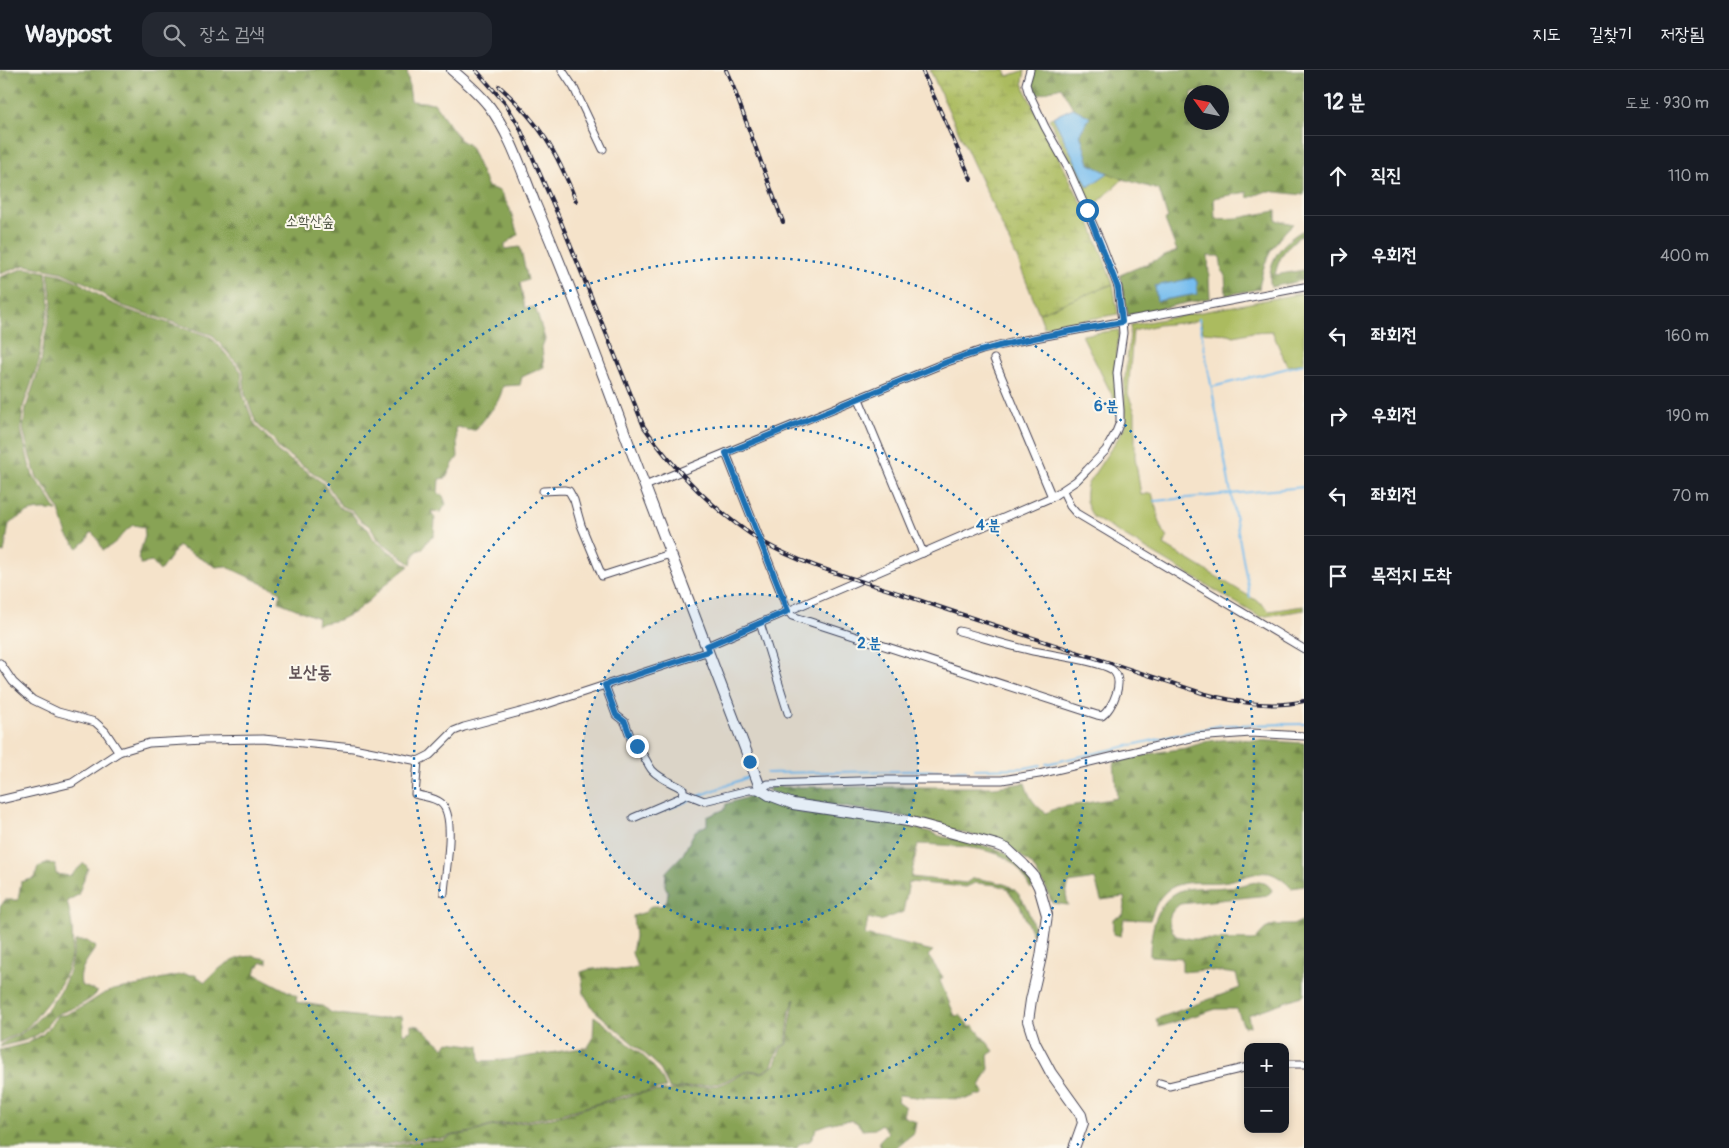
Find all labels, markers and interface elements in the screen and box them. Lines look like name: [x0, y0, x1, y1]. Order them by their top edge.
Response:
search box: [142, 12, 492, 57]
text: Waypost: [25, 20, 112, 49]
icon: search: [160, 21, 188, 49]
text: 장소 검색: [200, 22, 265, 46]
text: 지도: [1532, 23, 1561, 46]
text: 길찾기: [1589, 23, 1633, 46]
text: 저장됨: [1661, 23, 1704, 46]
north arrow: [1184, 85, 1229, 130]
text: 12 분: [1324, 89, 1365, 116]
text: 도보 · 930 m: [1625, 93, 1709, 113]
icon: ahead: [1324, 162, 1352, 190]
text: 직진: [1371, 163, 1402, 187]
text: 110 m: [1668, 166, 1709, 186]
route start: [1076, 199, 1099, 222]
park label: 소학산숲: [286, 212, 334, 231]
icon: right: [1324, 242, 1352, 270]
text: 우회전: [1371, 243, 1417, 267]
text: 400 m: [1660, 246, 1709, 266]
icon: left: [1324, 322, 1352, 350]
text: 좌회전: [1371, 323, 1417, 347]
text: 160 m: [1665, 326, 1709, 346]
text: 6 분: [1094, 397, 1118, 416]
icon: right: [1324, 402, 1352, 430]
text: 우회전: [1371, 403, 1417, 427]
text: 190 m: [1666, 406, 1709, 426]
icon: left: [1324, 482, 1352, 510]
text: 좌회전: [1371, 483, 1417, 507]
text: 70 m: [1672, 486, 1709, 506]
text: 4 분: [976, 516, 1000, 535]
icon: arrive: [1324, 562, 1352, 590]
text: 목적지 도착: [1371, 563, 1452, 587]
text: 2 분: [857, 634, 881, 653]
district label: 보산동: [288, 661, 332, 684]
route end: [626, 735, 649, 758]
centre of rings: [741, 753, 759, 771]
map controls: [1244, 1043, 1289, 1133]
button: +: [1244, 1043, 1289, 1088]
button: −: [1244, 1088, 1289, 1133]

